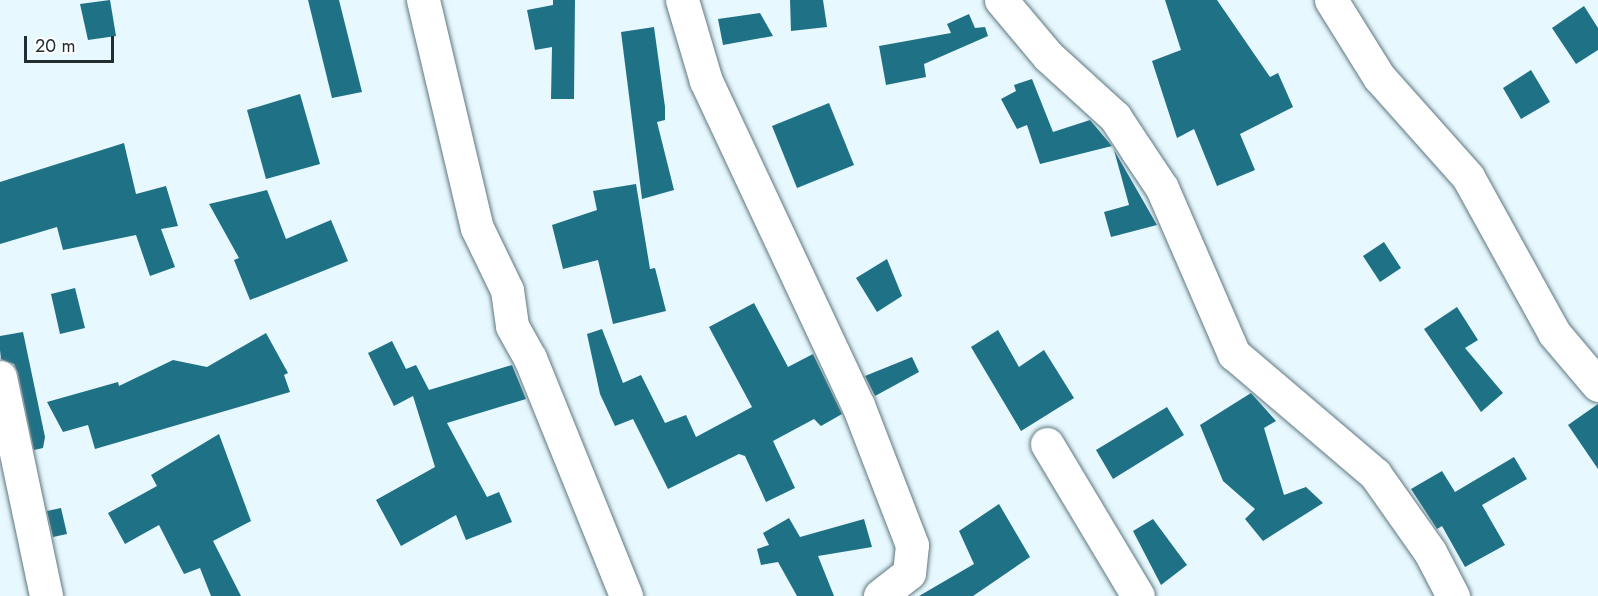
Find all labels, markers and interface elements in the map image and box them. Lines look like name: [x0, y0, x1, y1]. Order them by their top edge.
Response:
scale bar: [27, 24, 117, 62]
text: 20 m: [35, 33, 75, 59]

